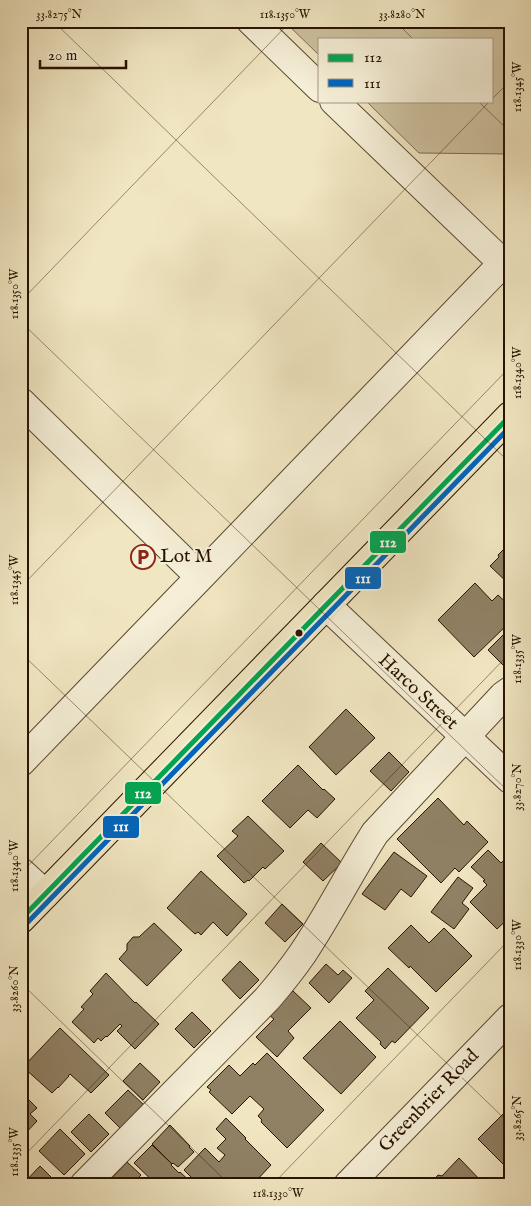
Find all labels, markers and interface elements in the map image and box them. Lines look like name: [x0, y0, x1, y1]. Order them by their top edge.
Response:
text: 33.8275°N: [36, 7, 83, 22]
text: 118.1350°W: [260, 7, 311, 22]
text: 33.8280°N: [379, 7, 426, 22]
scale bar: [40, 38, 126, 70]
legend: [318, 38, 494, 102]
text: 20 m: [48, 46, 78, 65]
text: 112: [364, 48, 382, 67]
text: 118.1345°W: [510, 61, 525, 112]
text: 111: [364, 74, 381, 93]
text: 118.1350°W: [7, 268, 22, 319]
text: 118.1340°W: [510, 346, 525, 399]
line badge: 112: [369, 530, 407, 554]
text: 112: [379, 534, 397, 552]
parking icon: Lot M: [130, 544, 156, 570]
place label: Lot M: [160, 545, 213, 569]
text: 118.1345°W: [7, 554, 22, 605]
line badge: 111: [344, 566, 382, 590]
text: 111: [355, 570, 371, 588]
unlabelled marker: [294, 628, 304, 638]
text: 118.1335°W: [510, 634, 525, 684]
street label: Harco Street: [373, 649, 464, 736]
text: 33.8270°N: [510, 763, 525, 811]
line badge: 112: [124, 781, 162, 805]
text: 112: [134, 785, 152, 803]
line badge: 111: [102, 815, 140, 839]
text: 111: [113, 818, 129, 836]
text: 118.1340°W: [7, 839, 22, 892]
text: 118.1330°W: [510, 919, 525, 970]
text: 33.8260°N: [7, 965, 22, 1013]
street label: Greenbrier Road: [374, 1044, 485, 1158]
text: 33.8265°N: [510, 1095, 525, 1141]
text: 118.1335°W: [7, 1127, 22, 1177]
text: 118.1330°W: [253, 1186, 304, 1201]

